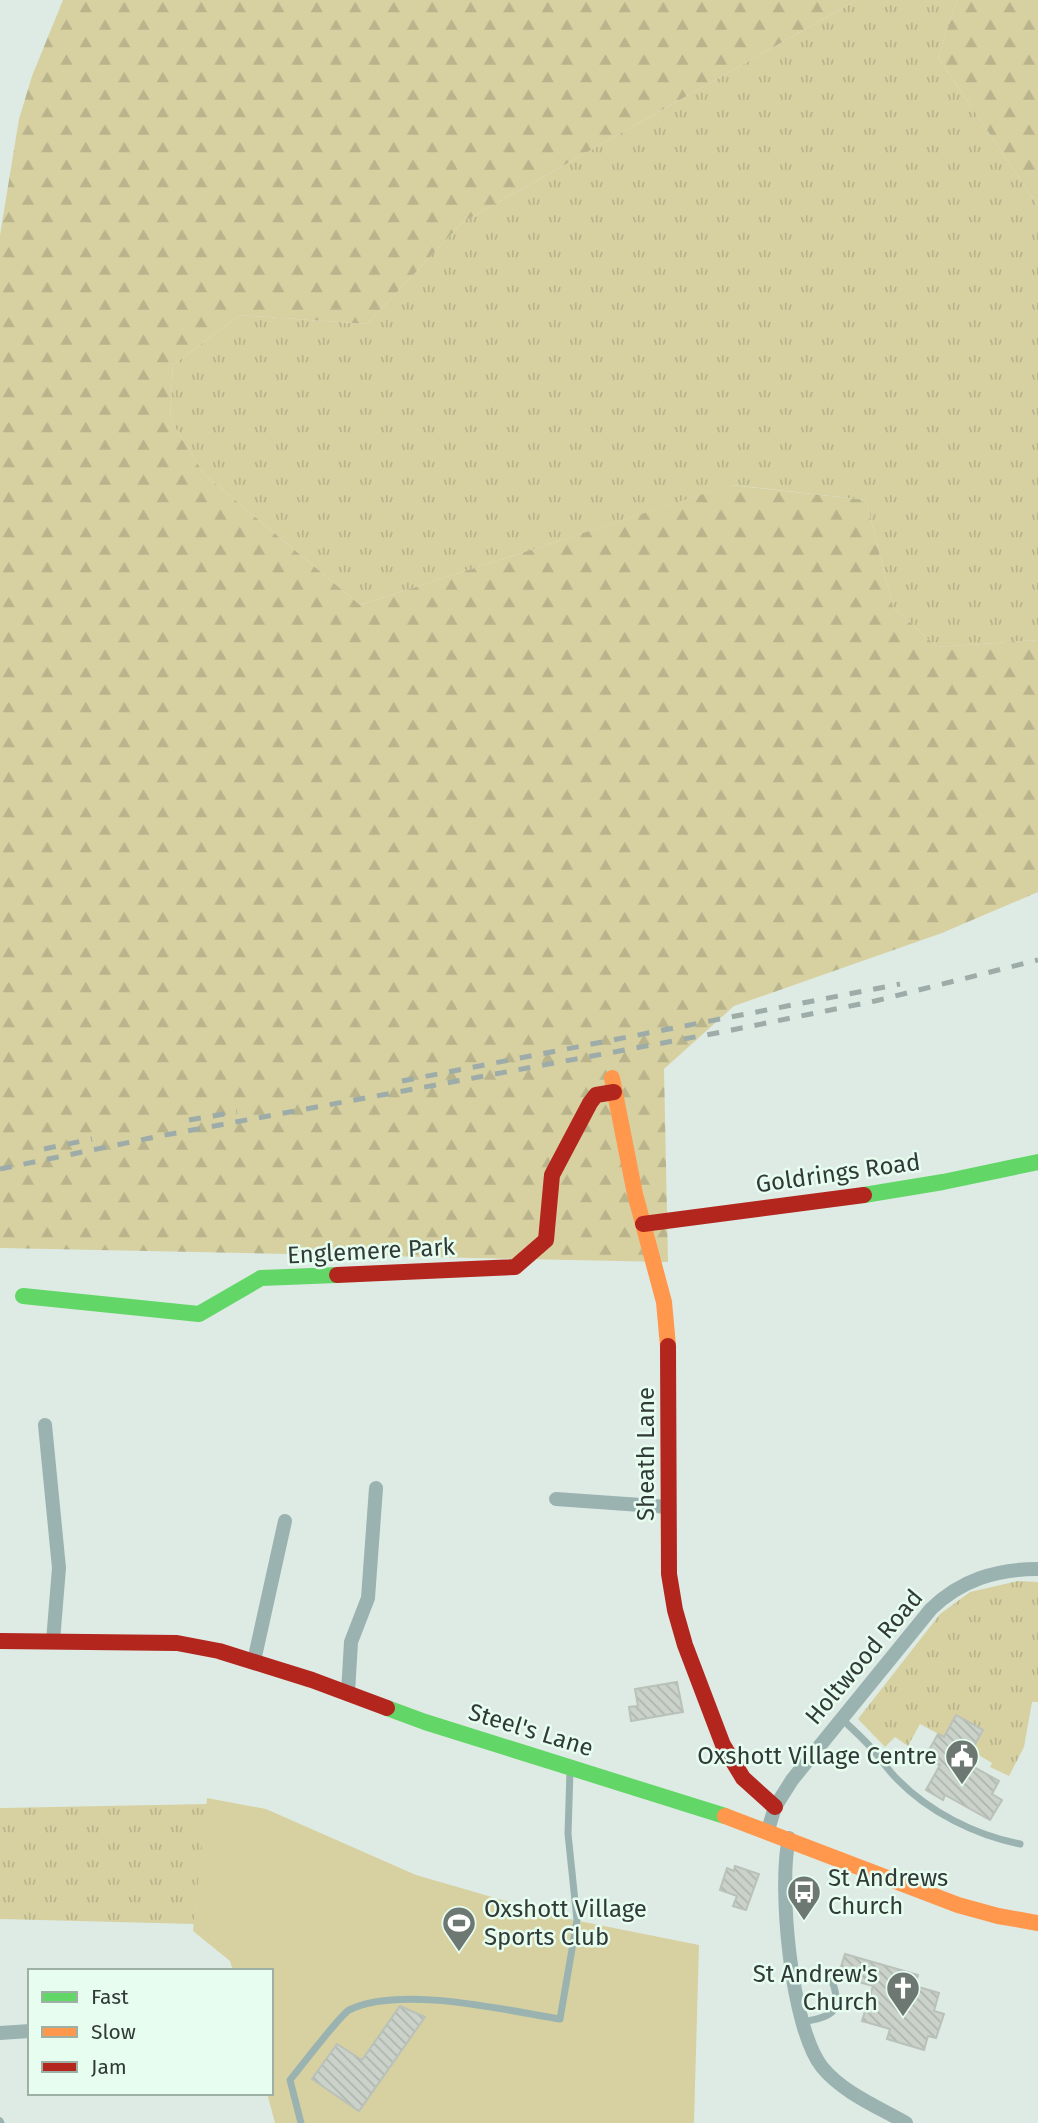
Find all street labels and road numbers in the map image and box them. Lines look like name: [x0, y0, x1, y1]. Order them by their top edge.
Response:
street label: Goldrings Road: [754, 1148, 922, 1198]
street label: Englemere Park: [286, 1233, 456, 1269]
street label: Sheath Lane: [632, 1387, 660, 1521]
street label: Holtwood Road: [799, 1584, 929, 1730]
street label: Steel's Lane: [465, 1698, 597, 1762]

